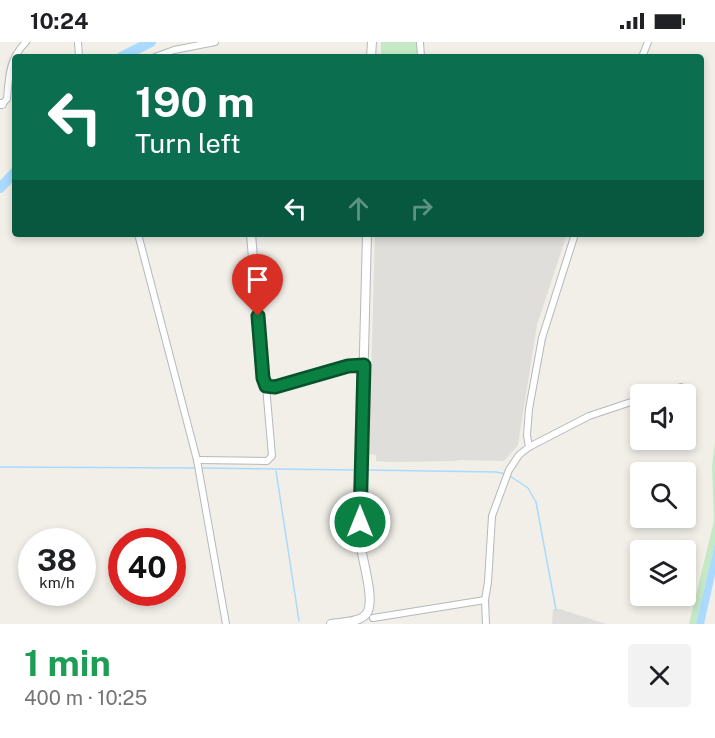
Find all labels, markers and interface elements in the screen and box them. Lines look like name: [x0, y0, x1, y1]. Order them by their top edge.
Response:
text: 10:24: [30, 8, 88, 34]
text: 190 m: [135, 77, 255, 126]
icon: left: [36, 78, 114, 156]
text: Turn left: [135, 127, 241, 159]
icon: left: [279, 192, 312, 225]
icon: ahead: [342, 192, 375, 225]
icon: right: [405, 192, 438, 225]
pin: [232, 254, 283, 316]
icon: arrive: [241, 263, 274, 296]
map controls: [630, 384, 696, 606]
button: sound: [630, 384, 696, 450]
button: search: [630, 462, 696, 528]
position arrow: [328, 490, 392, 554]
speed limit sign: 40: [108, 528, 186, 606]
button: layers: [630, 540, 696, 606]
text: 38: [37, 542, 77, 578]
text: km/h: [39, 574, 75, 591]
text: 1 min: [24, 642, 111, 684]
button: close: [628, 644, 691, 707]
text: 400 m · 10:25: [24, 686, 147, 710]

